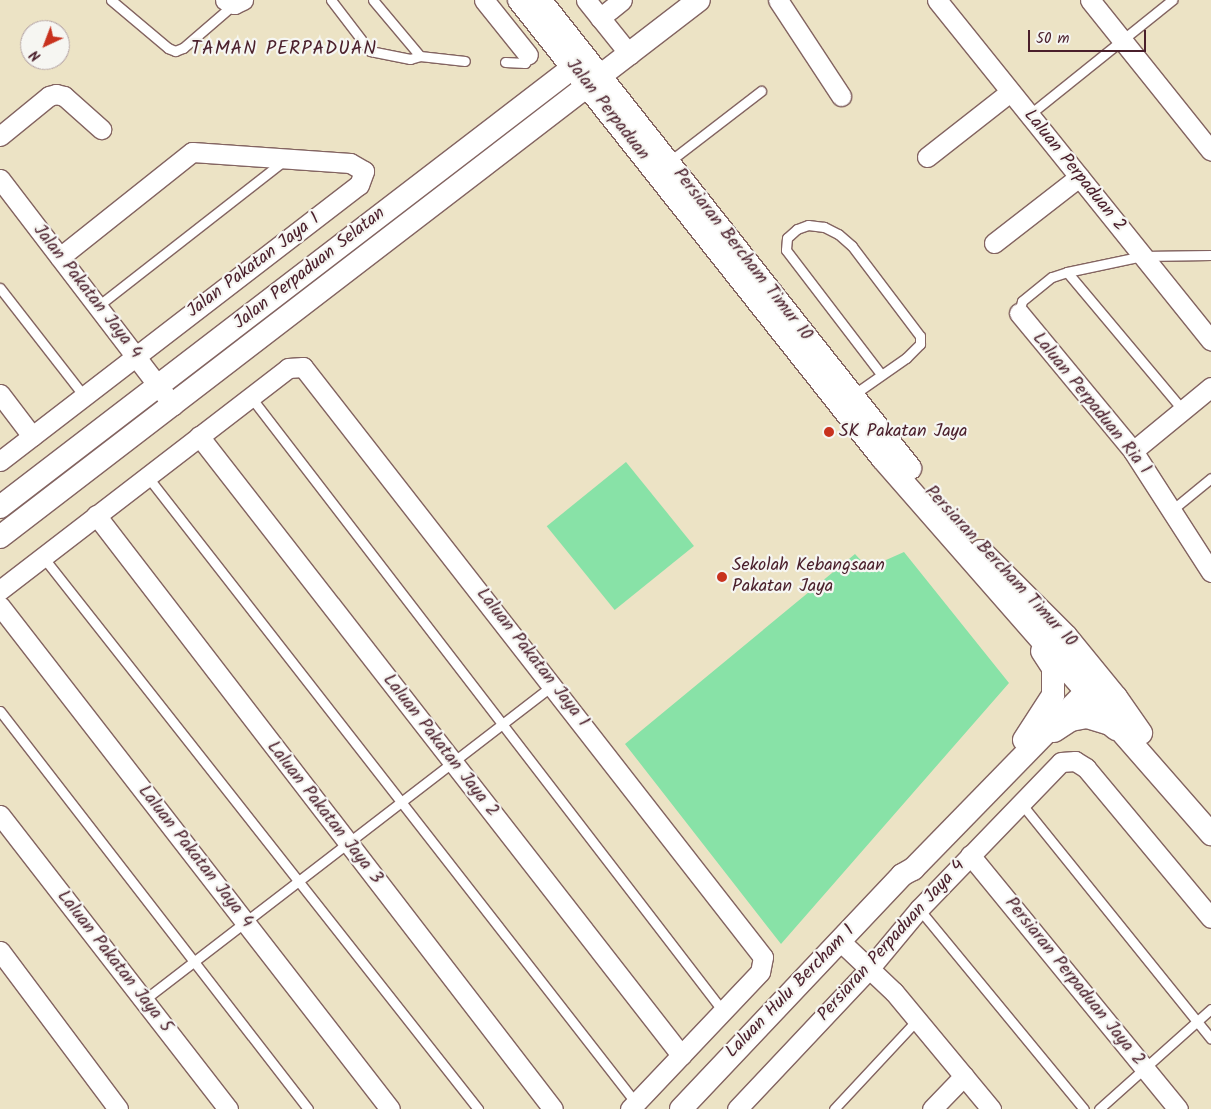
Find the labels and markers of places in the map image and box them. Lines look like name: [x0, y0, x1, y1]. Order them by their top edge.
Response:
place label: SK Pakatan Jaya: [839, 421, 967, 443]
marker: SK Pakatan Jaya: [823, 426, 835, 438]
place label: Sekolah Kebangsaan Pakatan Jaya: [732, 556, 885, 598]
marker: Sekolah Kebangsaan Pakatan Jaya: [716, 571, 728, 583]

